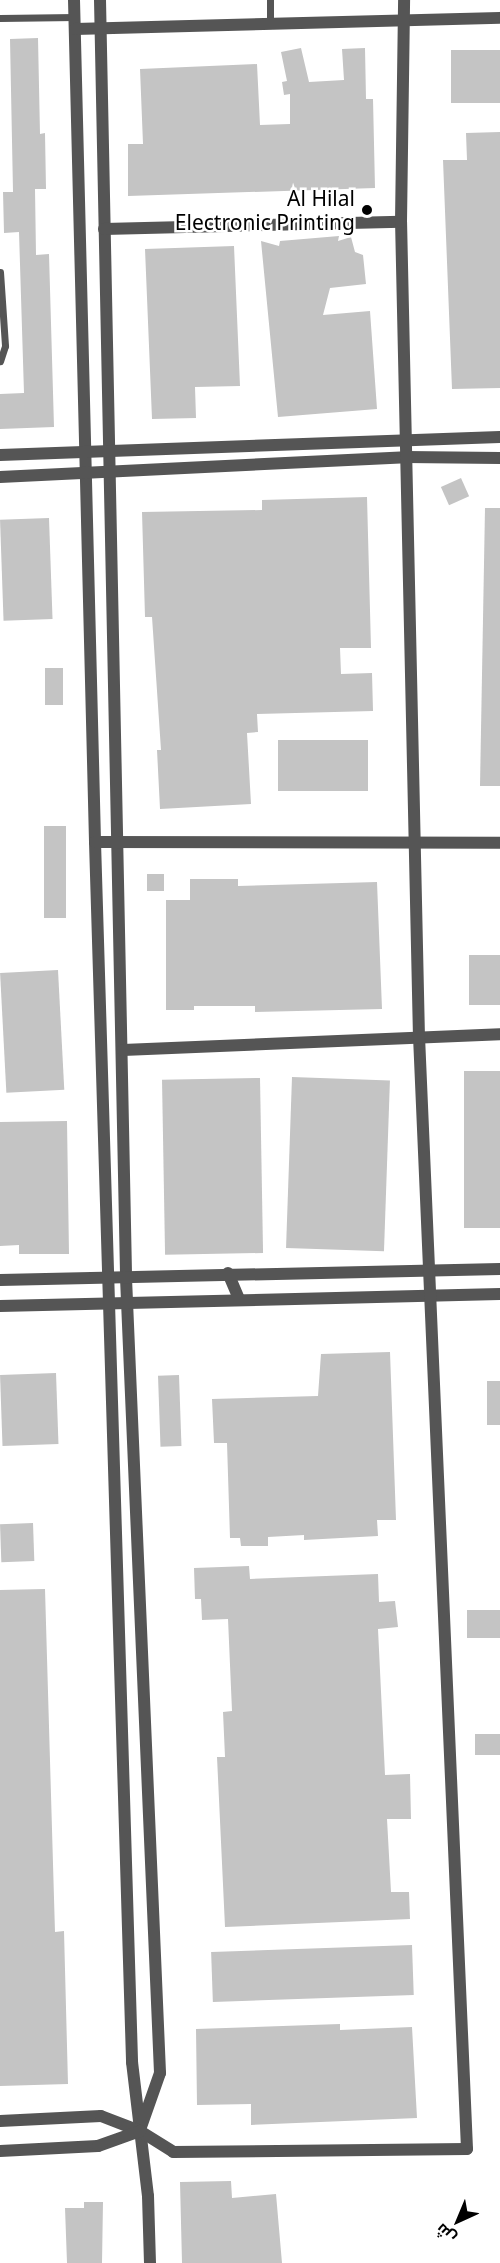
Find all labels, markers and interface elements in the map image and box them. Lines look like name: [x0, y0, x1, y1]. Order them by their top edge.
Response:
place label: Al Hilal Electronic Printing: [175, 185, 355, 235]
marker: Al Hilal Electronic Printing: [360, 203, 374, 217]
north arrow: [428, 2191, 488, 2251]
text: ش: [430, 2219, 461, 2249]

